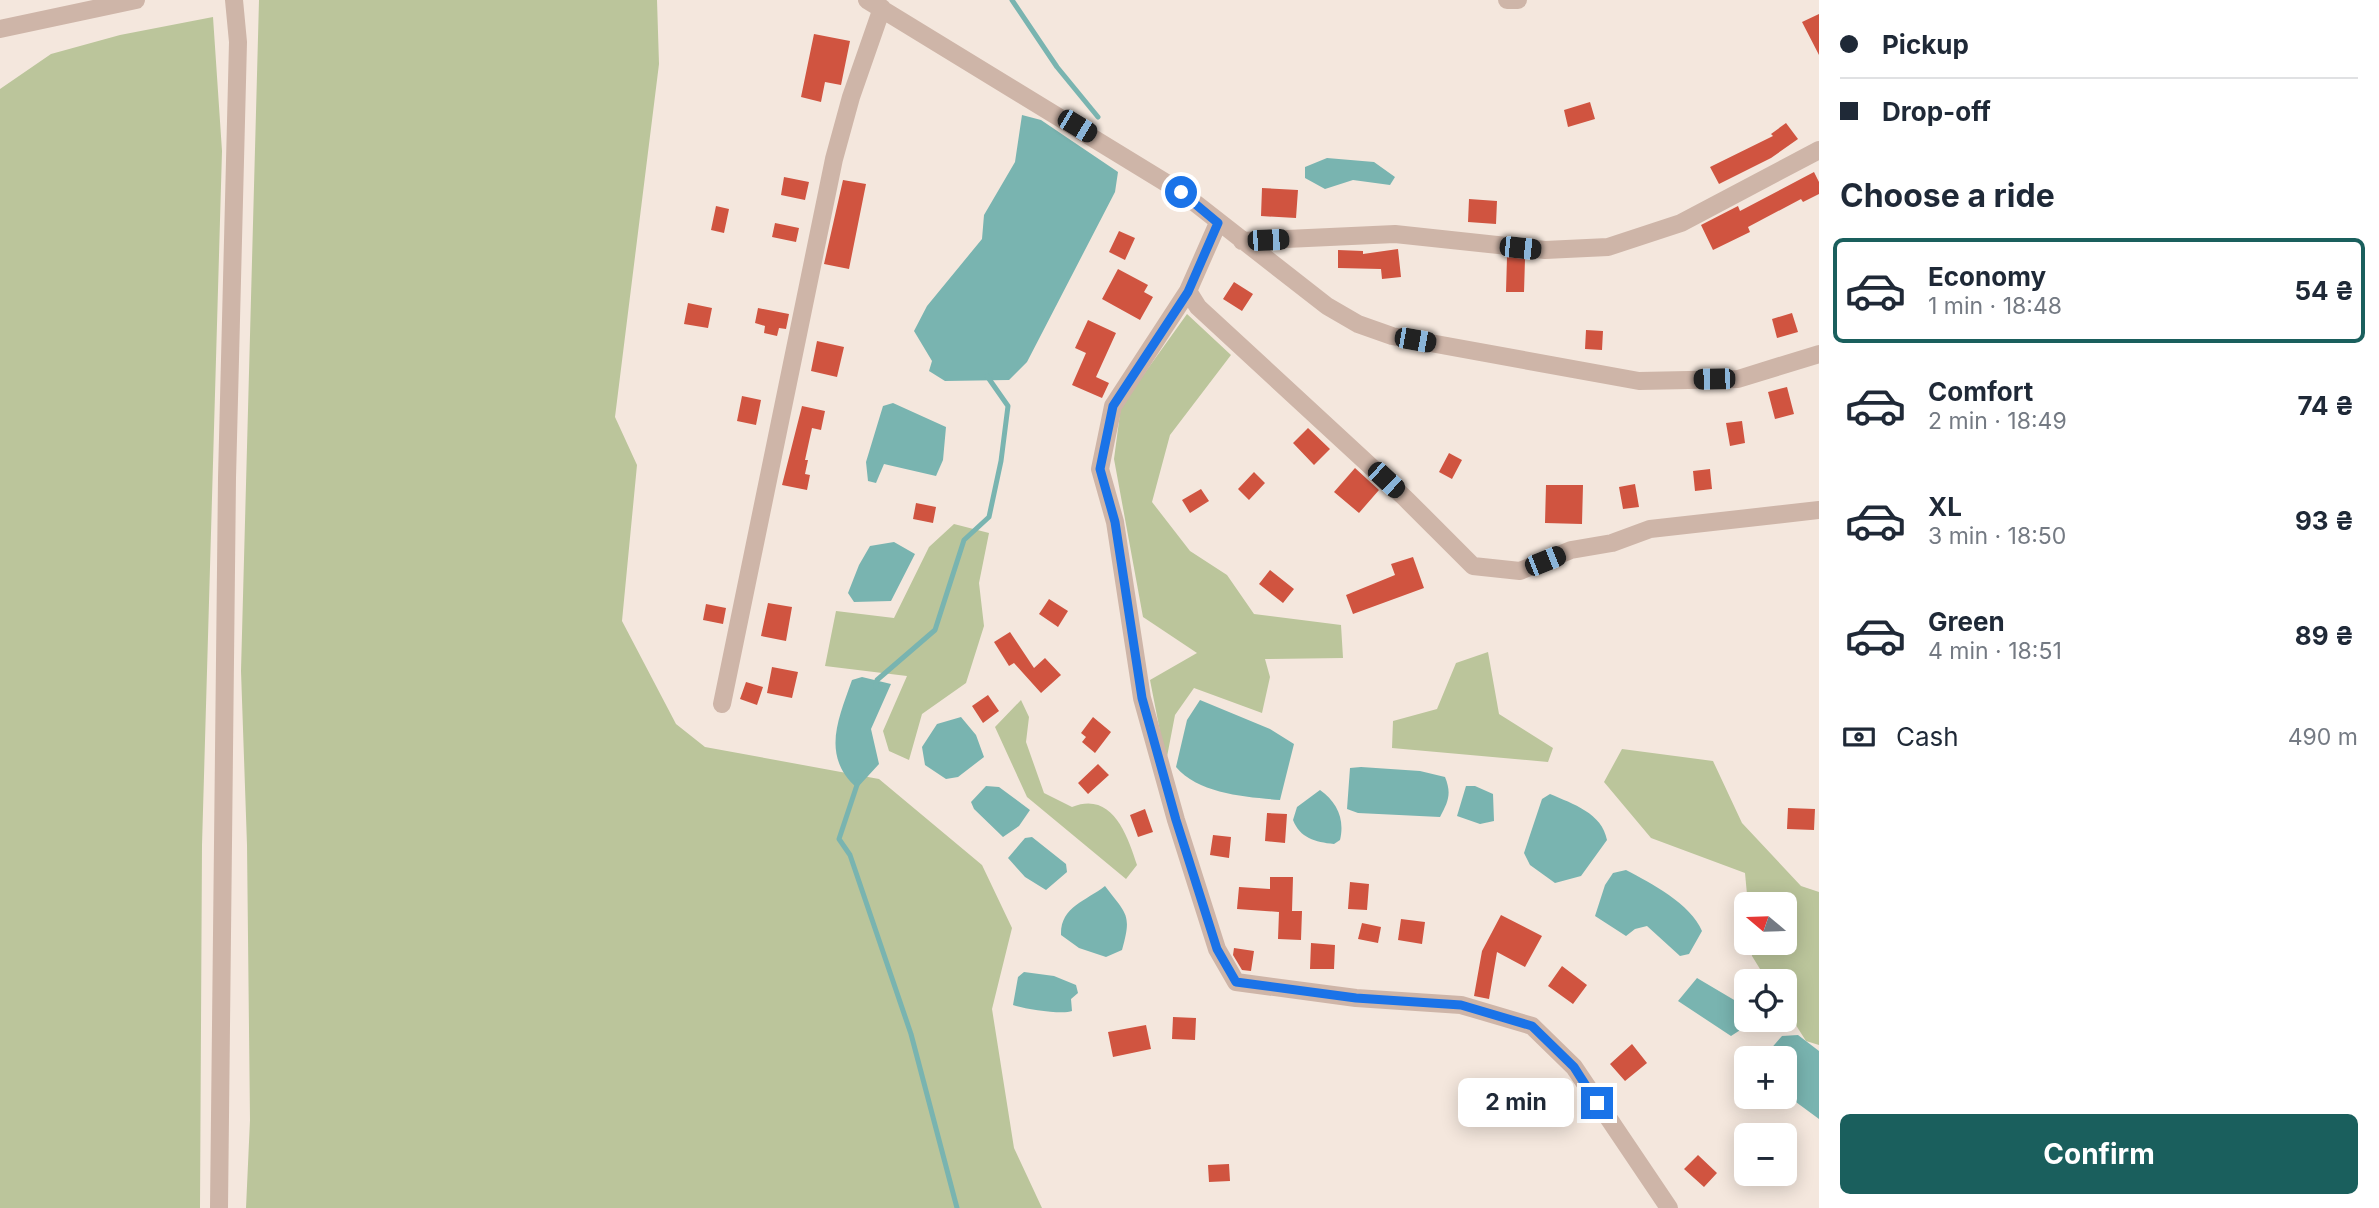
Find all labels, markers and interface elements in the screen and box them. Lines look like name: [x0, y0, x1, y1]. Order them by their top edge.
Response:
text: Pickup: [1882, 29, 1969, 60]
text: Drop-off: [1882, 96, 1991, 127]
car: [1054, 106, 1101, 146]
route start: [1165, 176, 1197, 208]
text: Choose a ride: [1840, 176, 2055, 215]
car: [1247, 229, 1290, 251]
car: [1499, 235, 1542, 261]
icon: car: [1844, 259, 1907, 322]
text: Economy: [1928, 261, 2046, 292]
text: 54 ₴: [2294, 275, 2354, 306]
text: 1 min · 18:48: [1928, 292, 2062, 320]
car: [1393, 326, 1438, 354]
car: [1693, 368, 1736, 390]
icon: car: [1844, 374, 1907, 437]
text: Comfort: [1928, 376, 2033, 407]
text: 74 ₴: [2297, 390, 2354, 421]
text: 2 min · 18:49: [1928, 407, 2067, 435]
car: [1364, 458, 1409, 502]
icon: car: [1844, 489, 1907, 552]
text: XL: [1928, 491, 1962, 522]
text: 93 ₴: [2295, 505, 2354, 536]
text: 3 min · 18:50: [1928, 522, 2066, 550]
car: [1522, 543, 1569, 579]
icon: car: [1844, 604, 1907, 667]
text: Green: [1928, 606, 2005, 637]
text: 89 ₴: [2295, 620, 2354, 651]
text: 4 min · 18:51: [1928, 637, 2062, 665]
icon: cash: [1840, 718, 1878, 756]
text: Cash: [1896, 721, 1959, 752]
text: 490 m: [2288, 723, 2358, 751]
north arrow: [1734, 892, 1797, 956]
map controls: [1734, 892, 1797, 1186]
button: locate: [1734, 969, 1797, 1032]
button: +: [1734, 1046, 1797, 1109]
callout: 2 min: [1457, 1078, 1572, 1128]
route end: [1581, 1087, 1613, 1119]
text: 2 min: [1485, 1088, 1547, 1116]
button: Confirm: [1840, 1114, 2358, 1194]
button: −: [1734, 1123, 1797, 1186]

